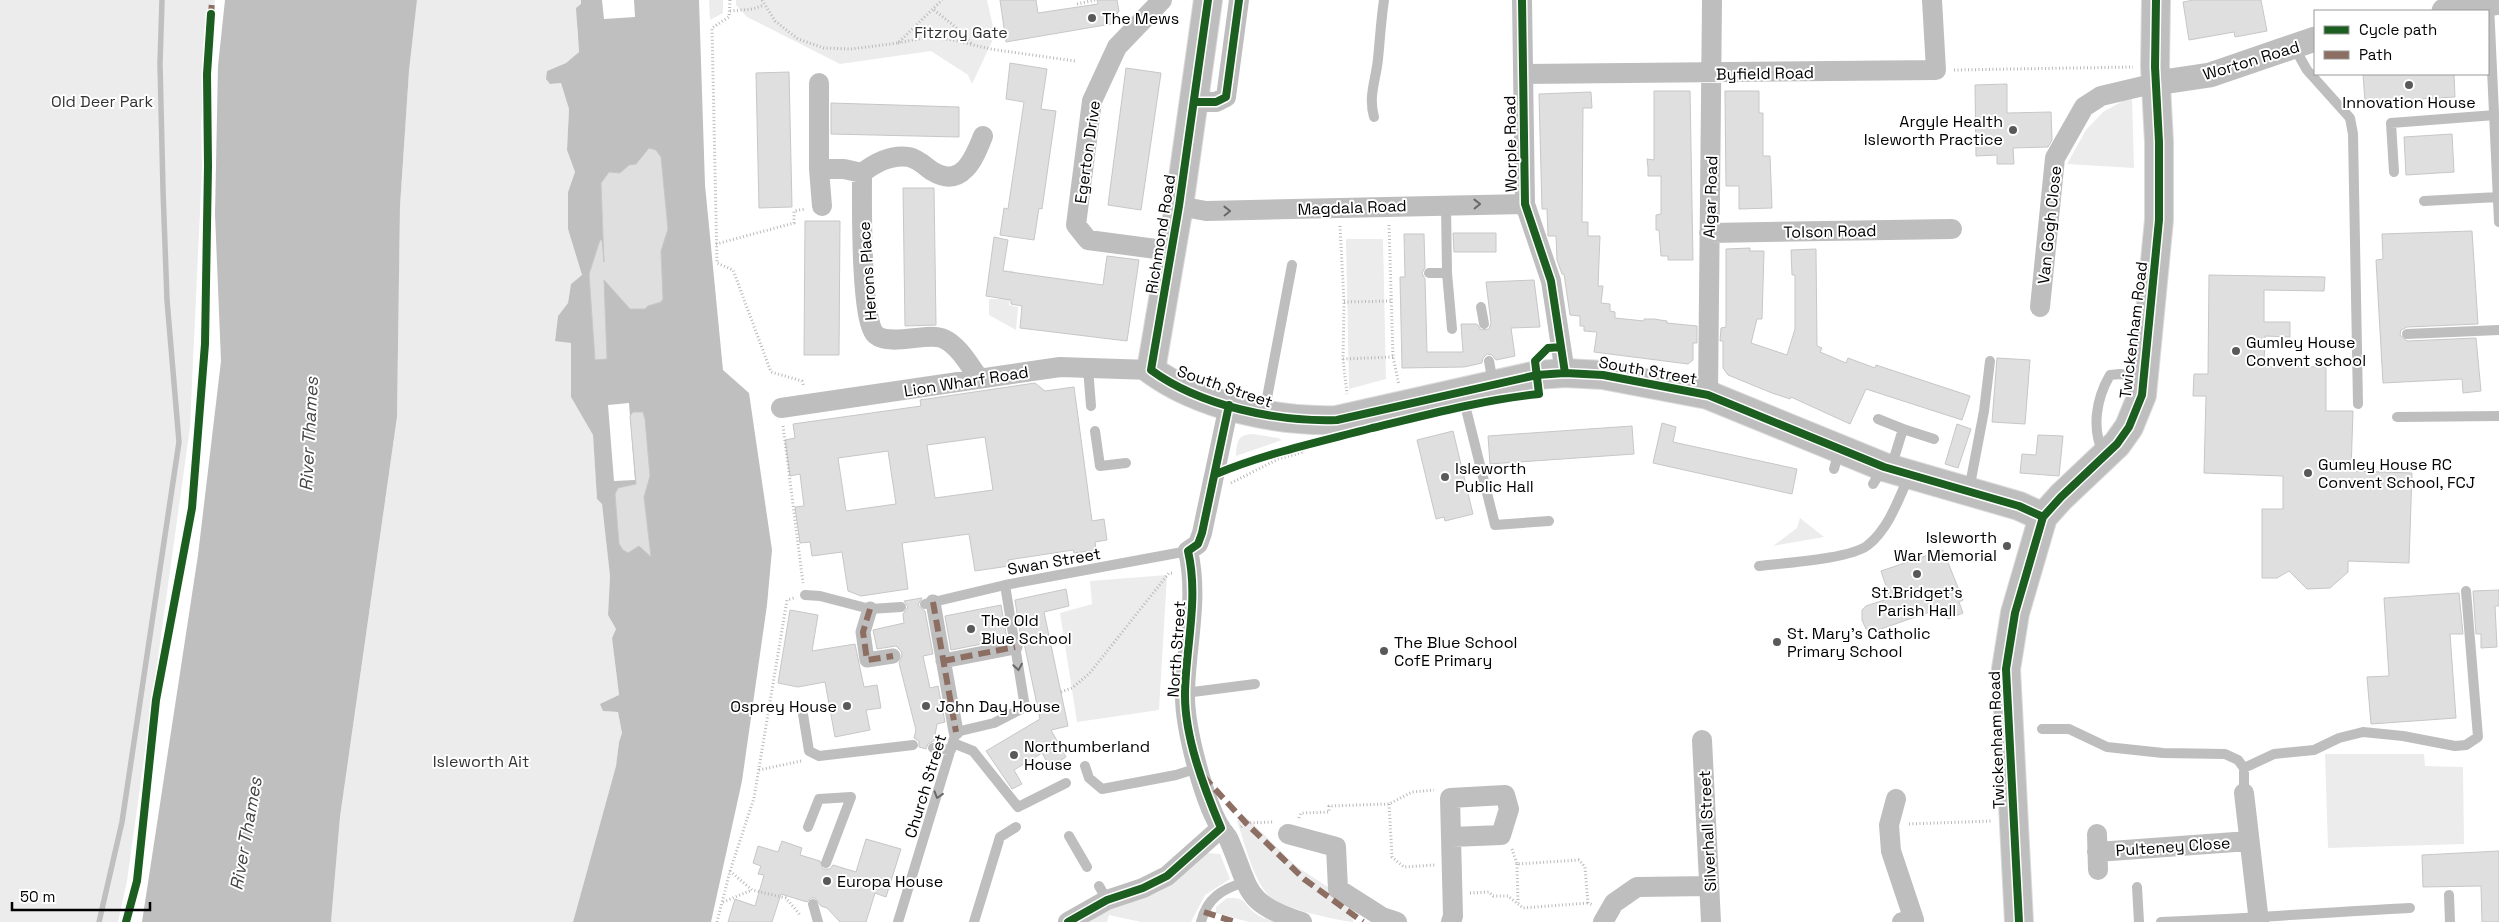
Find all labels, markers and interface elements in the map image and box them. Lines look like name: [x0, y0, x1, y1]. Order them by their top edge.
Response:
place label: The Mews: [1102, 8, 1179, 29]
legend: [2314, 10, 2489, 75]
marker: The Mews: [1086, 12, 1098, 24]
text: Cycle path: [2359, 20, 2437, 39]
park label: Fitzroy Gate: [914, 22, 1008, 43]
street label: Worton Road: [2200, 36, 2302, 85]
text: Path: [2359, 45, 2392, 64]
street label: Byfield Road: [1716, 62, 1814, 85]
marker: Innovation House: [2403, 79, 2415, 91]
park label: Old Deer Park: [51, 91, 153, 112]
place label: Innovation House: [2342, 92, 2476, 113]
street label: Worple Road: [1499, 95, 1522, 193]
street label: Egerton Drive: [1070, 99, 1105, 205]
place label: Argyle Health Isleworth Practice: [1864, 111, 2003, 150]
marker: Argyle Health Isleworth Practice: [2007, 124, 2019, 136]
street label: Algar Road: [1699, 155, 1722, 239]
street label: Van Gogh Close: [2033, 165, 2066, 285]
street label: Richmond Road: [1141, 173, 1180, 295]
street label: Magdala Road: [1297, 195, 1407, 220]
one-way arrow: [1474, 199, 1481, 209]
one-way arrow: [1223, 205, 1231, 216]
street label: Tolson Road: [1783, 220, 1877, 243]
street label: Herons Place: [854, 221, 881, 321]
street label: Twickenham Road: [2115, 260, 2152, 400]
place label: Gumley House Convent school: [2246, 332, 2366, 371]
marker: Gumley House Convent school: [2230, 345, 2242, 357]
street label: South Street: [1597, 351, 1699, 389]
street label: South Street: [1174, 360, 1275, 413]
street label: Lion Wharf Road: [902, 361, 1030, 402]
water label: River Thames: [294, 376, 323, 492]
place label: Gumley House RC Convent School, FCJ: [2318, 454, 2475, 493]
place label: Isleworth Public Hall: [1455, 458, 1534, 497]
marker: Gumley House RC Convent School, FCJ: [2302, 467, 2314, 479]
marker: Isleworth Public Hall: [1439, 471, 1451, 483]
place label: Isleworth War Memorial: [1894, 527, 1997, 566]
marker: Isleworth War Memorial: [2001, 540, 2013, 552]
street label: Swan Street: [1006, 543, 1102, 580]
marker: St.Bridget's Parish Hall: [1911, 568, 1923, 580]
place label: St.Bridget's Parish Hall: [1871, 582, 1963, 621]
street label: North Street: [1163, 600, 1190, 698]
place label: The Old Blue School: [981, 610, 1072, 649]
marker: The Old Blue School: [965, 623, 977, 635]
place label: St. Mary's Catholic Primary School: [1787, 623, 1931, 662]
place label: The Blue School CofE Primary: [1394, 632, 1518, 671]
marker: St. Mary's Catholic Primary School: [1771, 636, 1783, 648]
marker: The Blue School CofE Primary: [1378, 645, 1390, 657]
one-way arrow: [1013, 663, 1023, 672]
street label: Twickenham Road: [1984, 671, 2009, 809]
place label: Osprey House: [730, 696, 837, 717]
place label: John Day House: [936, 696, 1060, 717]
marker: Osprey House: [841, 700, 853, 712]
marker: John Day House: [920, 700, 932, 712]
street label: Church Street: [900, 731, 951, 841]
place label: Northumberland House: [1024, 736, 1150, 775]
marker: Northumberland House: [1008, 749, 1020, 761]
park label: Isleworth Ait: [433, 751, 529, 772]
street label: Silverhall Street: [1694, 770, 1721, 892]
water label: River Thames: [224, 775, 267, 892]
one-way arrow: [933, 791, 943, 799]
street label: Pulteney Close: [2115, 832, 2231, 861]
place label: Europa House: [837, 871, 943, 892]
marker: Europa House: [821, 875, 833, 887]
scale bar: [12, 880, 150, 912]
text: 50 m: [20, 887, 55, 906]

